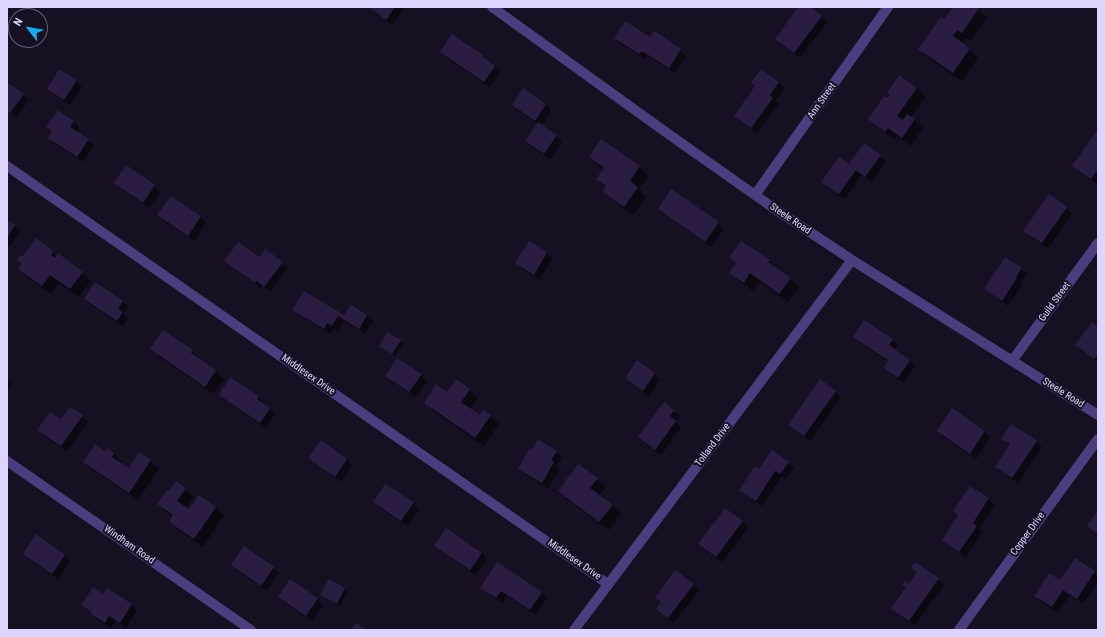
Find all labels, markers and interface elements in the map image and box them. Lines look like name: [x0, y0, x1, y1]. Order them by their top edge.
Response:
north arrow: [8, 8, 48, 48]
text: N: [11, 16, 25, 28]
street label: Ann Street: [805, 81, 839, 121]
street label: Steele Road: [767, 201, 813, 237]
street label: Guild Street: [1037, 280, 1073, 324]
street label: Middlesex Drive: [279, 352, 337, 398]
street label: Steele Road: [1040, 375, 1086, 411]
street label: Tolland Drive: [693, 421, 733, 469]
street label: Copper Drive: [1008, 510, 1048, 558]
street label: Windham Road: [101, 523, 157, 567]
street label: Middlesex Drive: [545, 537, 603, 583]

